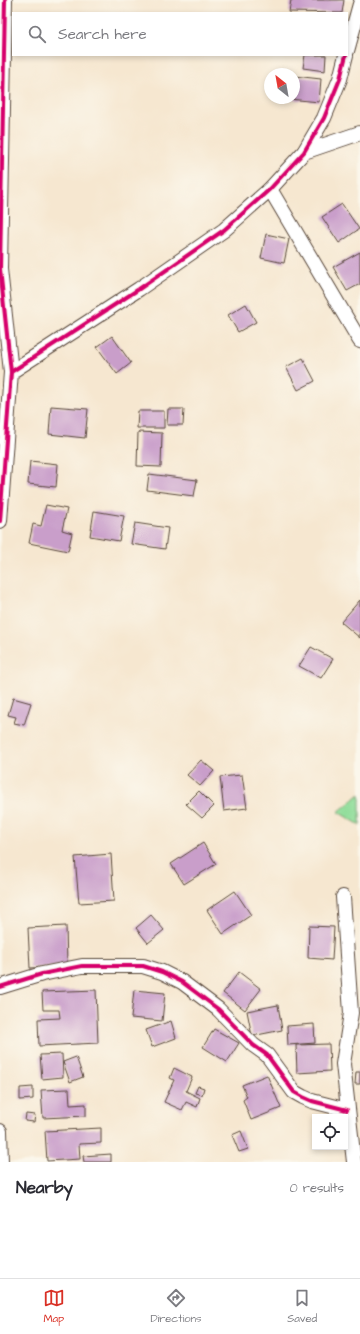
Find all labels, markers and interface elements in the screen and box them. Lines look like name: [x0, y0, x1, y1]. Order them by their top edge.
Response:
search box: [12, 12, 348, 56]
icon: search: [26, 23, 48, 45]
text: Search here: [58, 24, 147, 45]
north arrow: [264, 68, 300, 104]
map controls: [312, 1114, 348, 1150]
button: locate: [312, 1114, 348, 1150]
text: Nearby: [16, 1176, 73, 1200]
text: 0 results: [289, 1179, 344, 1197]
tab: Map: [43, 1287, 65, 1326]
tab: Directions: [150, 1287, 202, 1326]
tab: Saved: [287, 1287, 317, 1326]

